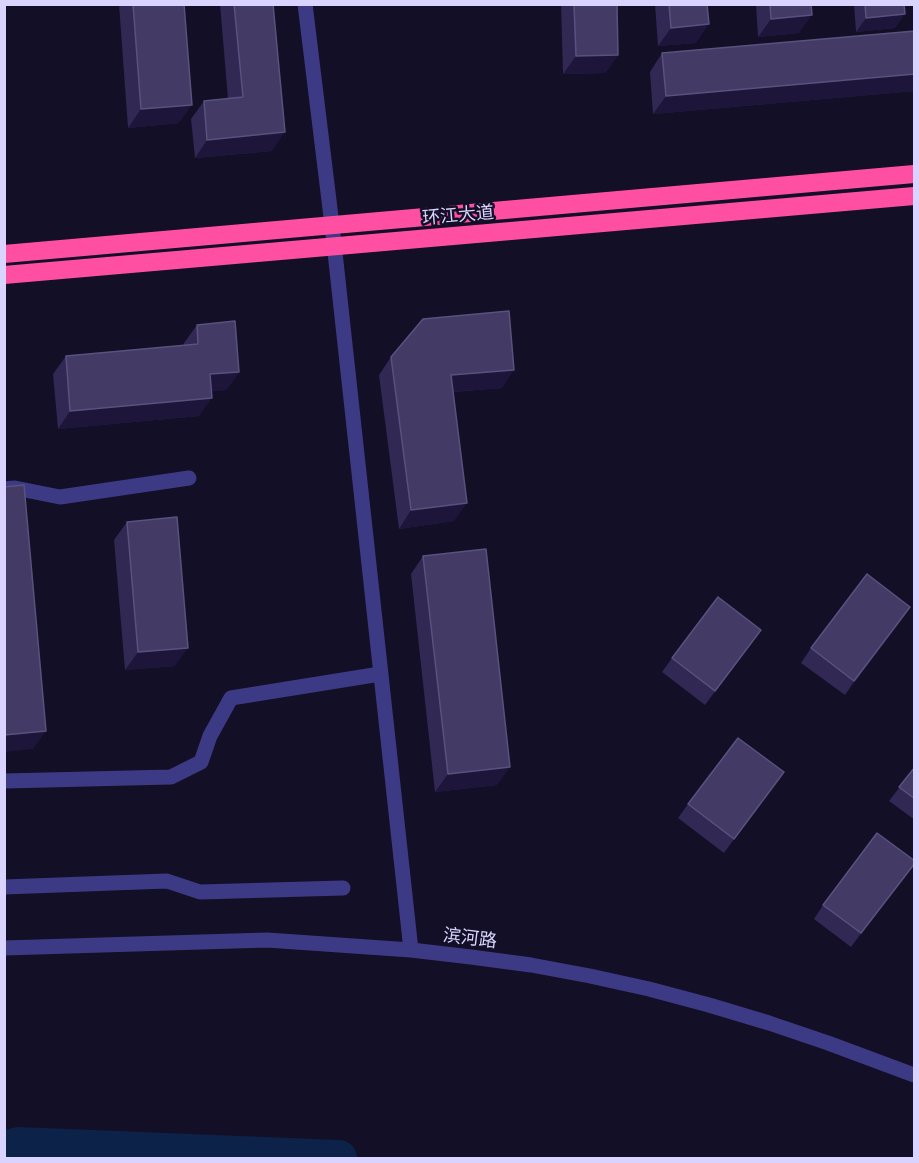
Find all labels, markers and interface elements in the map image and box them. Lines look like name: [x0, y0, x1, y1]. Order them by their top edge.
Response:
street label: 环江大道: [421, 201, 495, 229]
street label: 滨河路: [442, 924, 498, 952]

